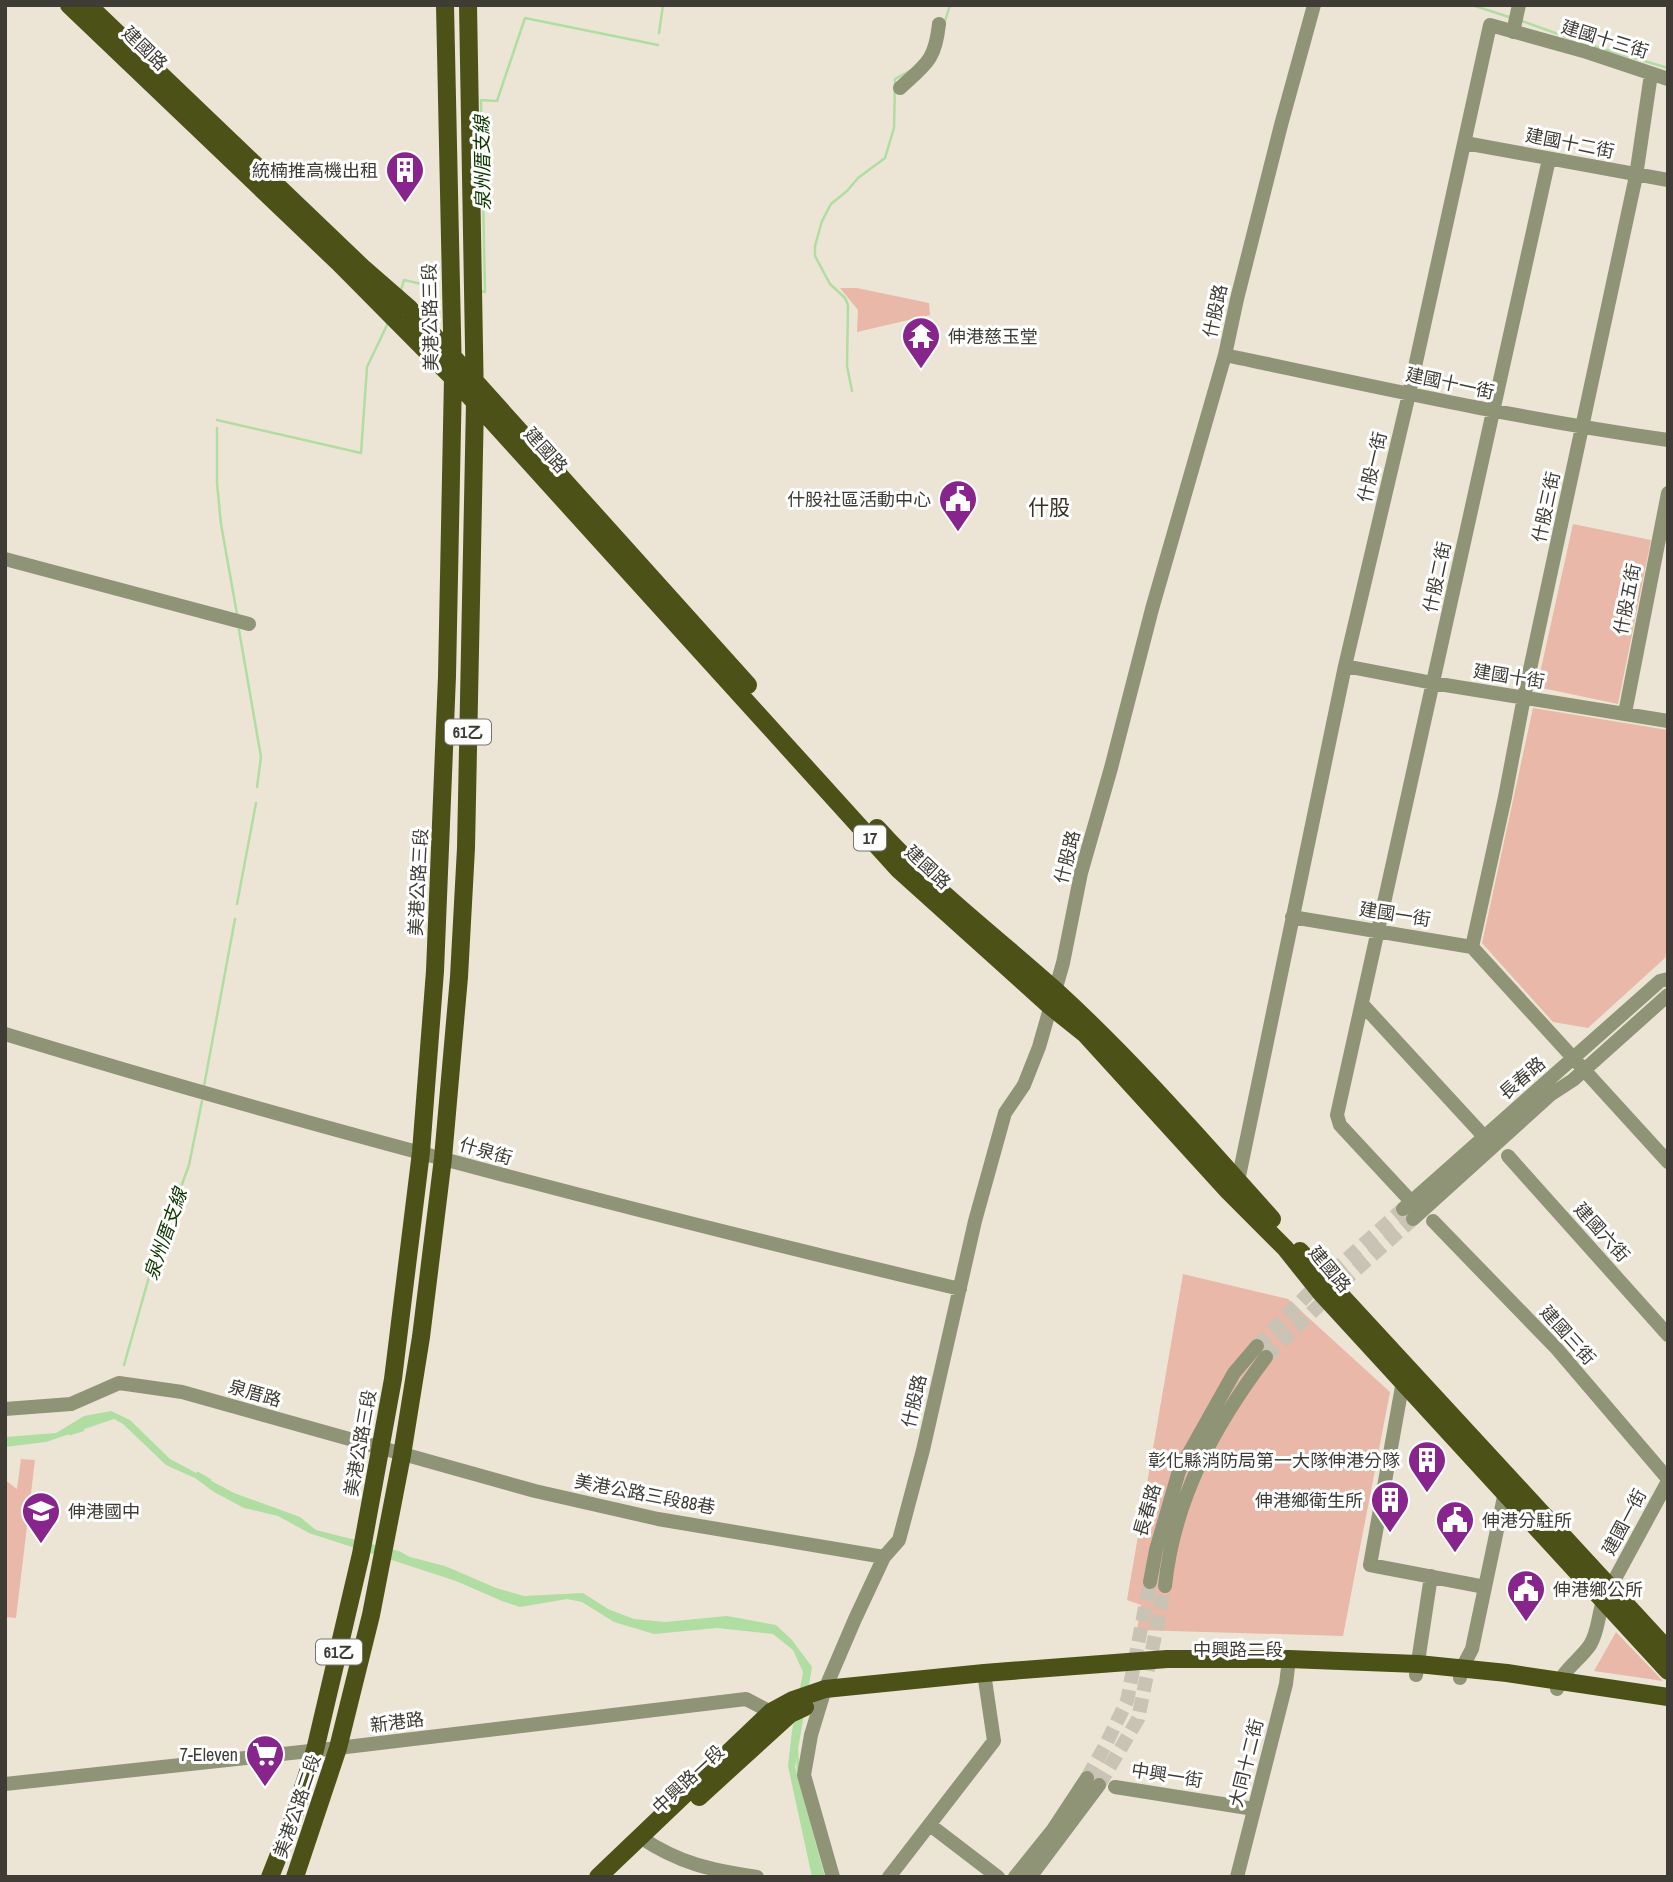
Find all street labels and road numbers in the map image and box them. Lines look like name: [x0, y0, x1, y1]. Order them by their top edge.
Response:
street label: 建國十三街: [1558, 14, 1652, 64]
street label: 建國路: [117, 20, 173, 76]
street label: 建國十二街: [1523, 122, 1617, 164]
street label: 美港公路三段: [417, 263, 443, 371]
street label: 什股路: [1197, 282, 1233, 340]
street label: 建國十一街: [1403, 361, 1497, 405]
street label: 建國路: [519, 422, 573, 478]
street label: 什股一街: [1352, 429, 1392, 505]
street label: 什股三街: [1526, 469, 1566, 545]
street label: 什股二街: [1417, 539, 1457, 615]
street label: 什股五街: [1608, 561, 1646, 637]
street label: 建國十街: [1471, 658, 1547, 694]
road number: 61乙: [445, 720, 491, 744]
road number: 17: [854, 825, 886, 850]
street label: 美港公路三段: [403, 827, 433, 937]
street label: 什股路: [1048, 828, 1086, 886]
street label: 建國路: [900, 839, 956, 895]
street label: 建國一街: [1357, 896, 1433, 932]
street label: 長春路: [1493, 1051, 1551, 1105]
street label: 什泉街: [457, 1132, 515, 1170]
street label: 建國六街: [1569, 1197, 1635, 1267]
street label: 建國路: [1303, 1240, 1357, 1298]
street label: 建國三街: [1535, 1300, 1601, 1370]
street label: 什股路: [896, 1372, 932, 1430]
street label: 泉厝路: [226, 1374, 284, 1412]
street label: 美港公路三段: [338, 1388, 382, 1498]
street label: 美港公路三段88巷: [573, 1468, 717, 1520]
street label: 長春路: [1128, 1481, 1166, 1539]
street label: 建國一街: [1596, 1484, 1652, 1560]
street label: 中興路二段: [1193, 1637, 1283, 1662]
road number: 61乙: [316, 1640, 362, 1664]
street label: 新港路: [369, 1706, 425, 1738]
street label: 大同十二街: [1223, 1716, 1269, 1810]
street label: 中興路一段: [647, 1739, 729, 1819]
street label: 美港公路二段: [268, 1751, 326, 1861]
street label: 中興一街: [1129, 1757, 1205, 1793]

